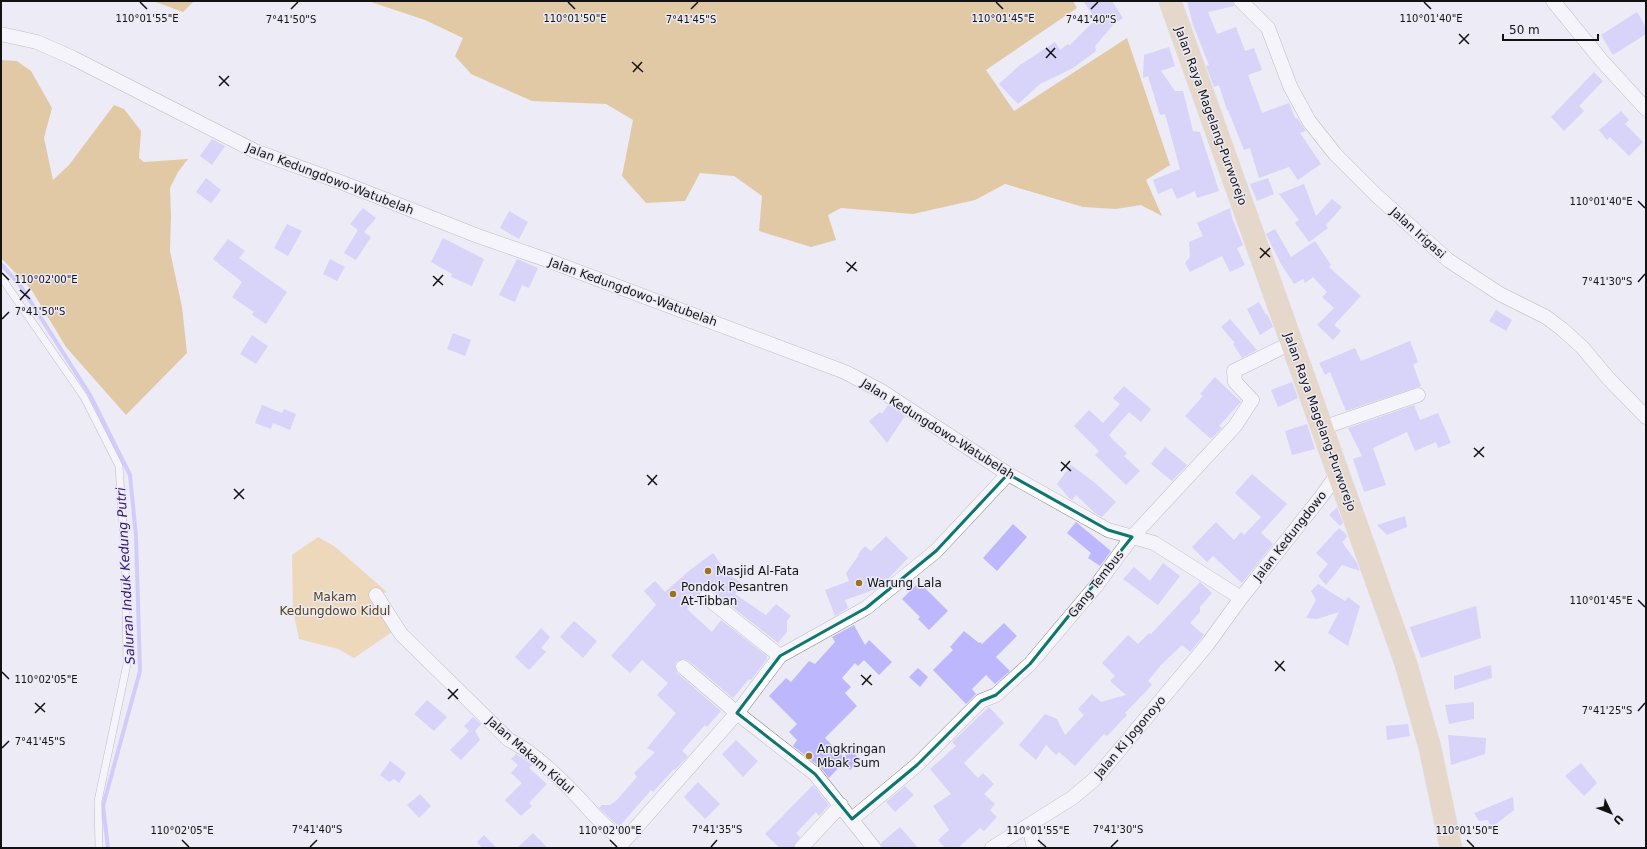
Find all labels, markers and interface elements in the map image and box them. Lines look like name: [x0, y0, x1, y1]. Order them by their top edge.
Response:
text: 110°01'55"E: [115, 13, 179, 24]
text: 110°01'50"E: [543, 13, 607, 24]
text: 110°01'45"E: [971, 13, 1035, 24]
text: 110°01'40"E: [1399, 13, 1463, 24]
text: 7°41'50"S: [266, 14, 316, 25]
text: 7°41'45"S: [666, 14, 716, 25]
text: 7°41'40"S: [1066, 14, 1116, 25]
scale bar: [1503, 16, 1598, 42]
text: 50 m: [1509, 23, 1540, 37]
street label: Jalan Raya Magelang-Purworejo: [1172, 24, 1250, 207]
street label: Jalan Kedungdowo-Watubelah: [243, 140, 416, 217]
text: 110°01'40"E: [1569, 196, 1633, 207]
street label: Jalan Irigasi: [1387, 204, 1448, 261]
street label: Jalan Kedungdowo-Watubelah: [546, 255, 719, 329]
text: 110°02'00"E: [14, 274, 78, 285]
text: 7°41'30"S: [1582, 276, 1632, 287]
text: 7°41'50"S: [15, 306, 65, 317]
street label: Jalan Raya Magelang-Purworejo: [1281, 330, 1359, 513]
street label: Jalan Kedungdowo-Watubelah: [858, 375, 1017, 482]
water label: Saluran Induk Kedung Putri: [113, 487, 138, 665]
street label: Jalan Kedungdowo: [1250, 488, 1329, 585]
street label: Gang Tembus: [1065, 548, 1127, 620]
place label: Masjid Al-Fata: [716, 564, 799, 578]
marker: Masjid Al-Fata: [703, 566, 713, 576]
place label: Warung Lala: [867, 576, 942, 590]
marker: Warung Lala: [854, 578, 864, 588]
place label: Pondok Pesantren At-Tibban: [681, 580, 788, 608]
marker: Pondok Pesantren At-Tibban: [668, 589, 678, 599]
park label: Makam Kedungdowo Kidul: [280, 590, 390, 618]
text: 110°01'45"E: [1569, 595, 1633, 606]
text: 110°02'05"E: [14, 674, 78, 685]
street label: Jalan Ki Jogonoyo: [1091, 693, 1169, 782]
text: 7°41'25"S: [1582, 705, 1632, 716]
street label: Jalan Makam Kidul: [483, 713, 576, 796]
text: 7°41'45"S: [15, 736, 65, 747]
place label: Angkringan Mbak Sum: [817, 742, 886, 770]
marker: Angkringan Mbak Sum: [804, 751, 814, 761]
north arrow: [1591, 793, 1631, 833]
text: U: [1610, 812, 1626, 827]
text: 7°41'40"S: [292, 824, 342, 835]
text: 7°41'35"S: [692, 824, 742, 835]
text: 7°41'30"S: [1093, 824, 1143, 835]
text: 110°02'05"E: [150, 825, 214, 836]
text: 110°02'00"E: [578, 825, 642, 836]
text: 110°01'55"E: [1006, 825, 1070, 836]
text: 110°01'50"E: [1435, 825, 1499, 836]

